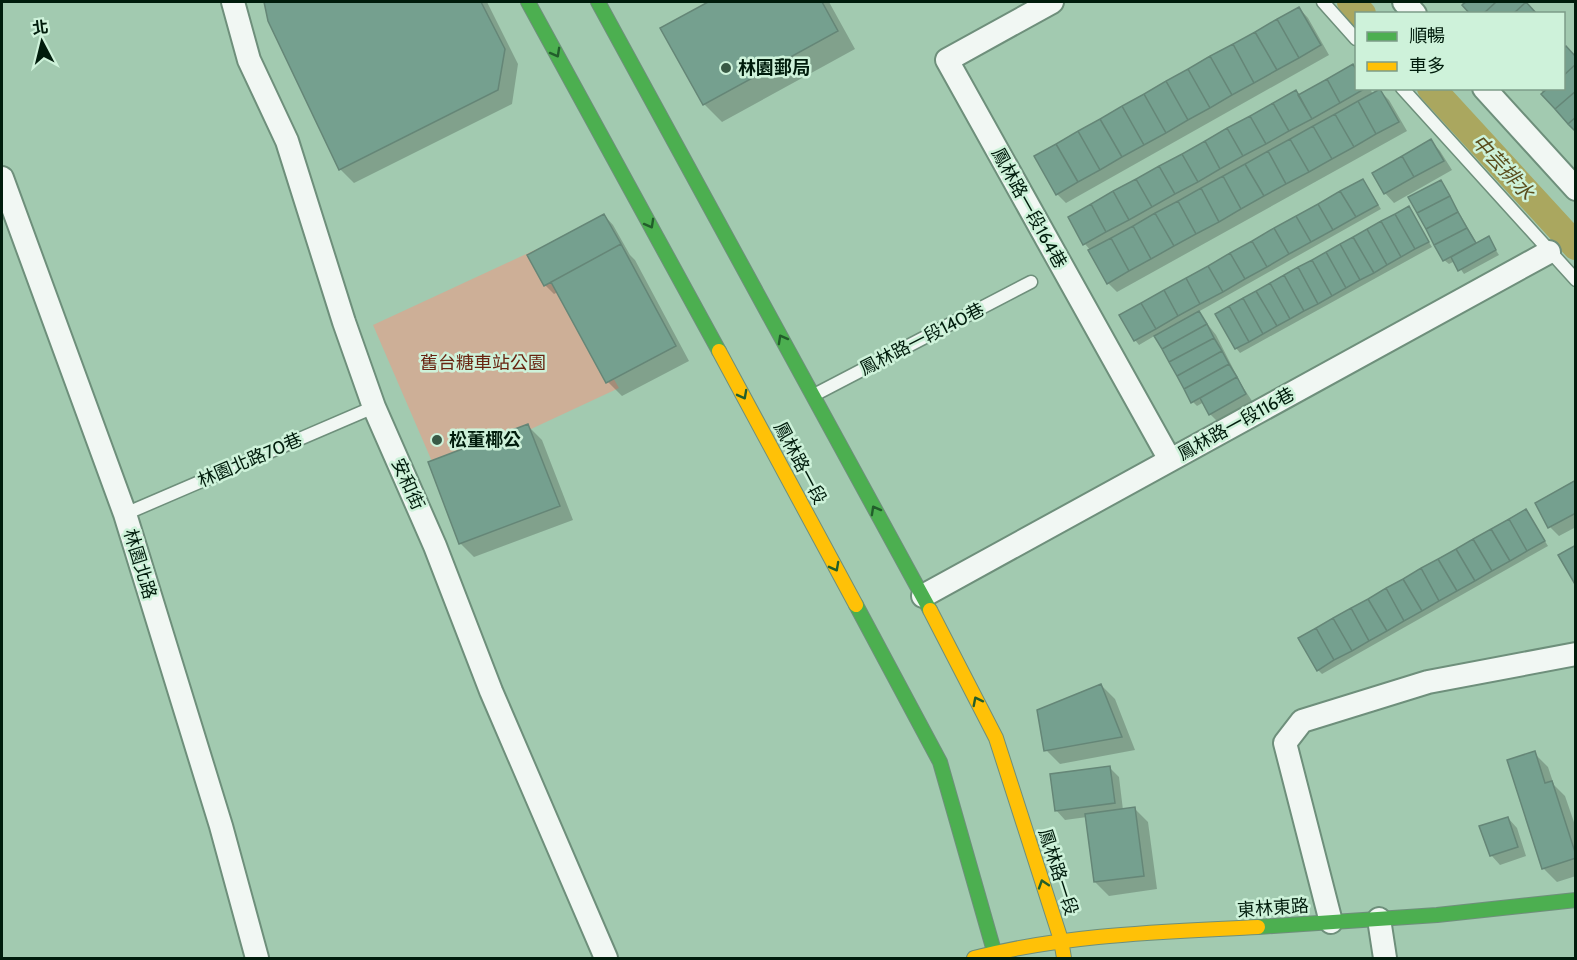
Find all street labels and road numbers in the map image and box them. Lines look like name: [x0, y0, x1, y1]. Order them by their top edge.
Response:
street label: 鳳林路一段164巷: [987, 144, 1071, 272]
street label: 鳳林路一段140巷: [856, 298, 988, 380]
street label: 鳳林路一段116巷: [1174, 383, 1298, 465]
street label: 鳳林路一段: [769, 418, 831, 508]
street label: 林園北路70巷: [194, 428, 306, 492]
street label: 安和街: [387, 455, 429, 513]
street label: 林園北路: [119, 526, 161, 602]
street label: 鳳林路一段: [1034, 826, 1082, 918]
street label: 東林東路: [1236, 895, 1310, 921]

